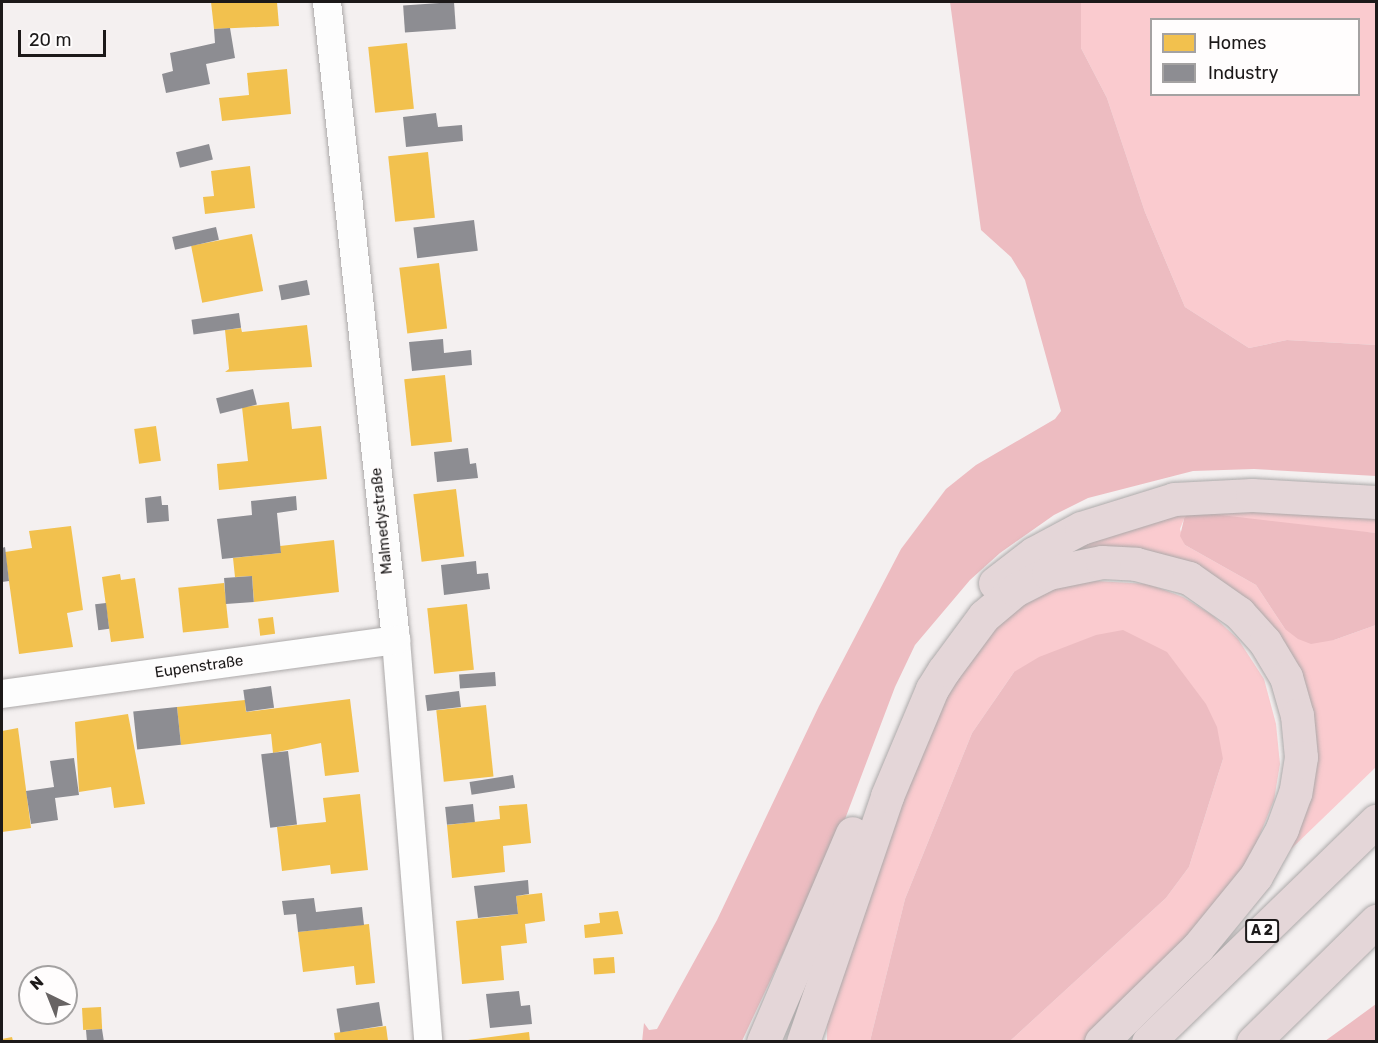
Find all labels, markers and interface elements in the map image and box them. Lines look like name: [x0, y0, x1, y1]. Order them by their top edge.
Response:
scale bar: [21, 18, 110, 56]
legend: [1150, 18, 1360, 96]
text: 20 m: [29, 29, 71, 51]
text: Homes: [1208, 32, 1266, 54]
text: Industry: [1208, 62, 1278, 84]
street label: Malmedystraße: [367, 467, 397, 575]
street label: Eupenstraße: [154, 652, 244, 682]
road number: A 2: [1244, 920, 1280, 942]
north arrow: [18, 965, 78, 1025]
text: N: [26, 972, 47, 994]

